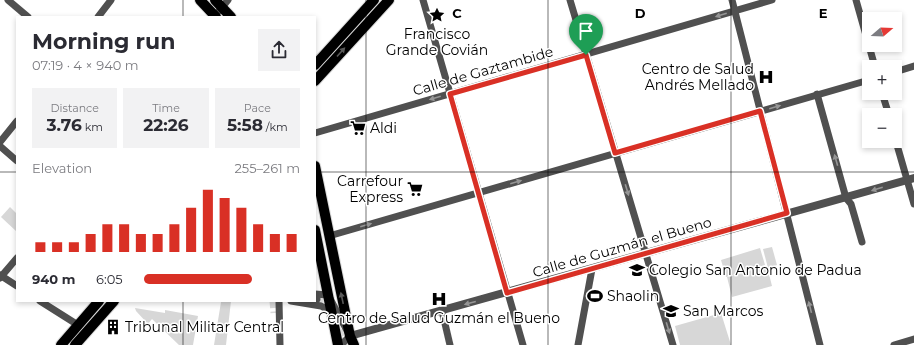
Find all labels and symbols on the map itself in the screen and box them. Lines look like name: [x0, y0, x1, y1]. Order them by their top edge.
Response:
text: C: [452, 5, 462, 21]
text: D: [635, 5, 646, 21]
text: E: [819, 5, 828, 21]
place icon: Francisco Grande Covián: [428, 6, 446, 24]
one-way arrow: [715, 12, 727, 18]
north arrow: [862, 12, 902, 52]
pin: [569, 14, 603, 55]
place label: Francisco Grande Covián: [386, 25, 488, 59]
street label: Calle de Gaztambide: [411, 42, 555, 100]
one-way arrow: [336, 47, 345, 57]
place label: Centro de Salud Andrés Mellado: [642, 60, 754, 94]
hospital icon: Centro de Salud Andrés Mellado: [757, 68, 775, 86]
one-way arrow: [429, 95, 441, 101]
one-way arrow: [769, 103, 781, 109]
supermarket icon: Aldi: [349, 119, 367, 137]
place label: Aldi: [370, 119, 397, 137]
one-way arrow: [833, 154, 839, 166]
place label: Carrefour Express: [337, 172, 403, 206]
one-way arrow: [510, 179, 522, 185]
supermarket icon: Carrefour Express: [406, 180, 424, 198]
one-way arrow: [624, 185, 630, 197]
one-way arrow: [870, 186, 882, 192]
street label: Calle de Guzmán el Bueno: [530, 213, 714, 281]
one-way arrow: [360, 222, 372, 228]
school or university icon: Colegio San Antonio de Padua: [628, 261, 646, 279]
place label: Colegio San Antonio de Padua: [649, 261, 862, 279]
sports icon: Shaolin: [586, 287, 604, 305]
place label: Shaolin: [607, 287, 659, 305]
hospital icon: Centro de Salud Guzmán el Bueno: [430, 290, 448, 308]
one-way arrow: [338, 292, 344, 304]
one-way arrow: [464, 300, 476, 306]
one-way arrow: [807, 301, 813, 313]
school or university icon: San Marcos: [662, 302, 680, 320]
place label: San Marcos: [683, 302, 764, 320]
place label: Centro de Salud Guzmán el Bueno: [318, 309, 560, 327]
building icon: Tribunal Militar Central: [104, 318, 122, 336]
place label: Tribunal Militar Central: [125, 318, 284, 336]
one-way arrow: [665, 323, 671, 335]

